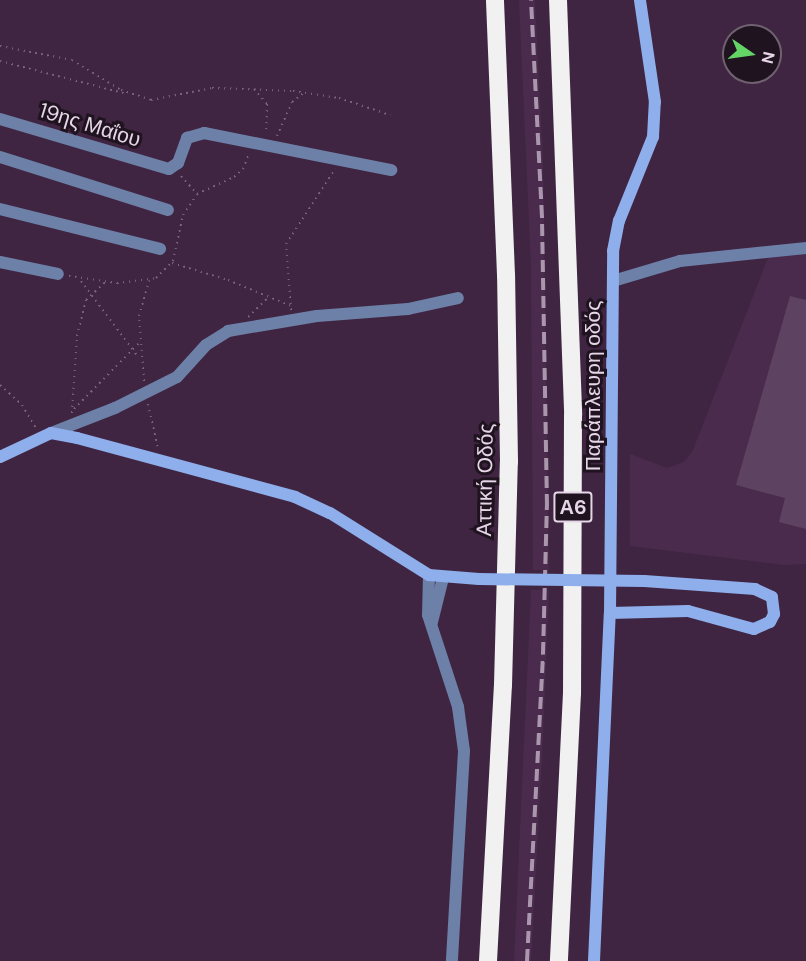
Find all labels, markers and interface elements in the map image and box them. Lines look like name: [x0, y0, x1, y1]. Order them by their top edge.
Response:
north arrow: [722, 24, 782, 84]
text: N: [757, 50, 780, 66]
street label: 19ης Μαΐου: [36, 98, 144, 152]
street label: Παράπλευρη οδός: [580, 301, 606, 471]
street label: Αττική Οδός: [471, 423, 499, 537]
road number: Α6: [552, 490, 594, 524]

